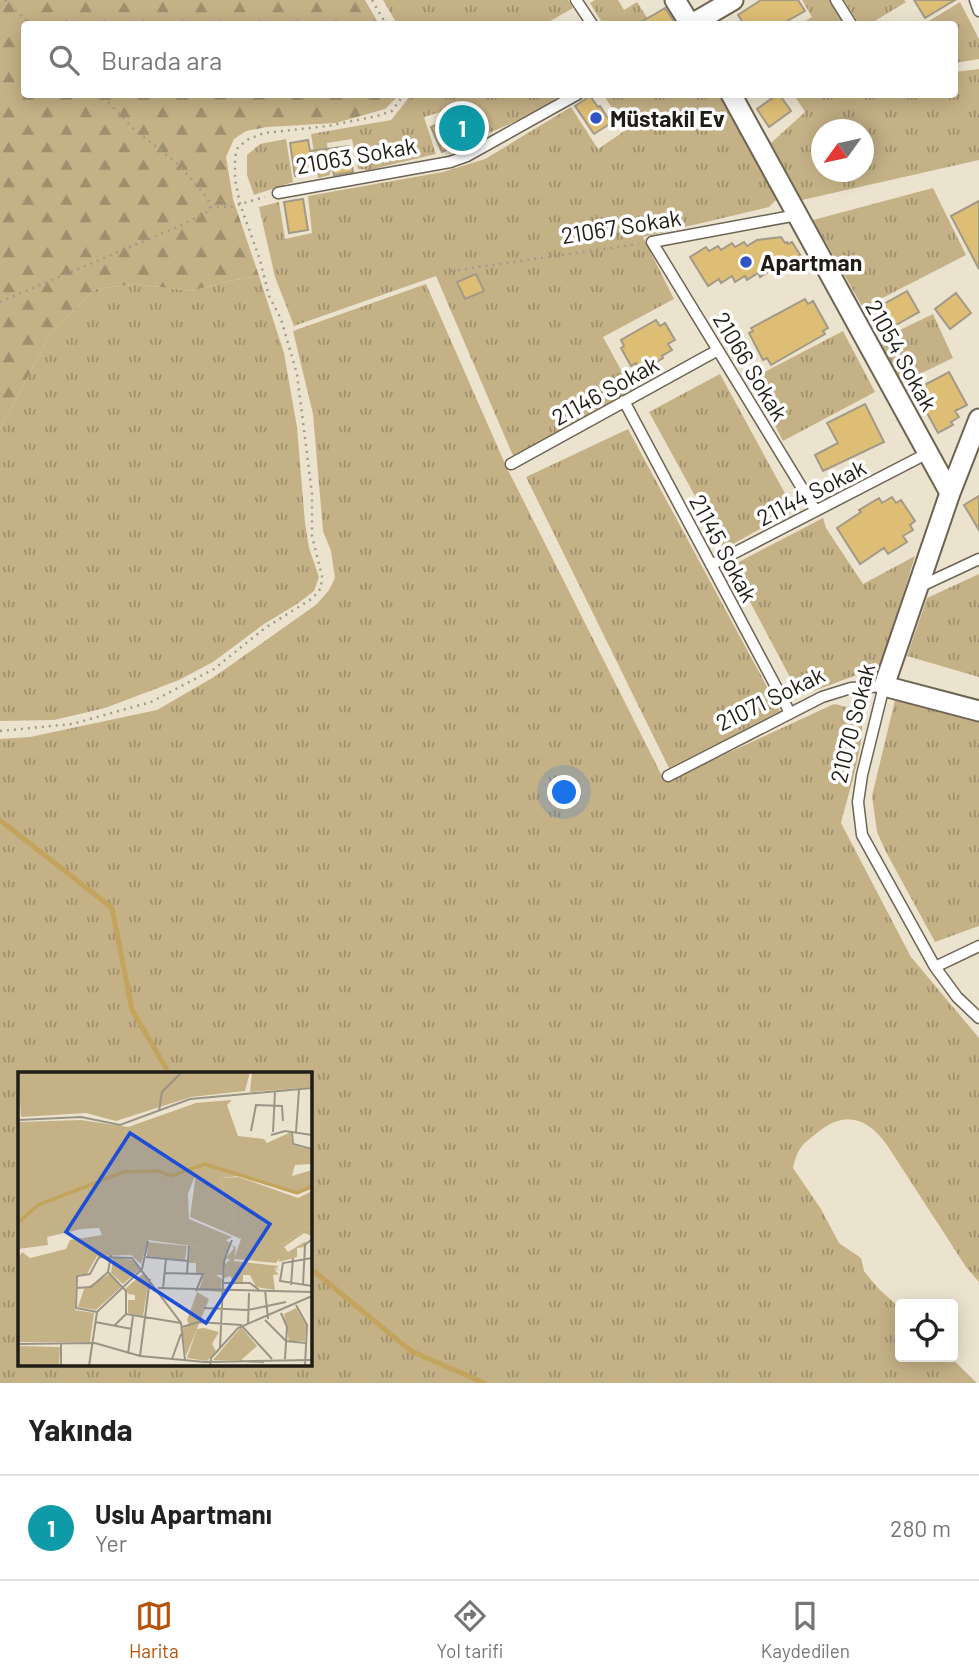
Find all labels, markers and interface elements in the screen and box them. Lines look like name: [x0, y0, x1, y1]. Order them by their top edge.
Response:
search box: [21, 21, 958, 98]
icon: search: [45, 41, 83, 79]
text: Burada ara: [101, 44, 222, 75]
pin: 1: [439, 102, 485, 154]
place label: Müstakil Ev: [610, 104, 725, 132]
marker: Müstakil Ev: [588, 110, 604, 126]
north arrow: [811, 119, 874, 182]
street label: 21063 Sokak: [294, 131, 418, 179]
street label: 21067 Sokak: [559, 203, 683, 249]
place label: Apartman: [760, 248, 862, 276]
marker: Apartman: [738, 254, 754, 270]
street label: 21054 Sokak: [860, 295, 944, 415]
street label: 21066 Sokak: [708, 307, 794, 425]
street label: 21146 Sokak: [547, 349, 663, 431]
street label: 21144 Sokak: [752, 453, 870, 531]
street label: 21145 Sokak: [684, 489, 764, 607]
street label: 21071 Sokak: [711, 660, 829, 736]
street label: 21070 Sokak: [824, 660, 880, 786]
your location: [547, 775, 581, 809]
inset map: [18, 1072, 312, 1366]
map controls: [895, 1299, 958, 1362]
button: locate: [895, 1299, 958, 1362]
text: Yakında: [28, 1411, 133, 1447]
text: Uslu Apartmanı: [95, 1498, 272, 1529]
text: 1: [47, 1514, 55, 1542]
text: 280 m: [890, 1514, 951, 1542]
text: Yer: [95, 1529, 127, 1557]
tab: Harita: [129, 1597, 179, 1662]
tab: Yol tarifi: [436, 1597, 503, 1662]
tab: Kaydedilen: [761, 1597, 850, 1662]

